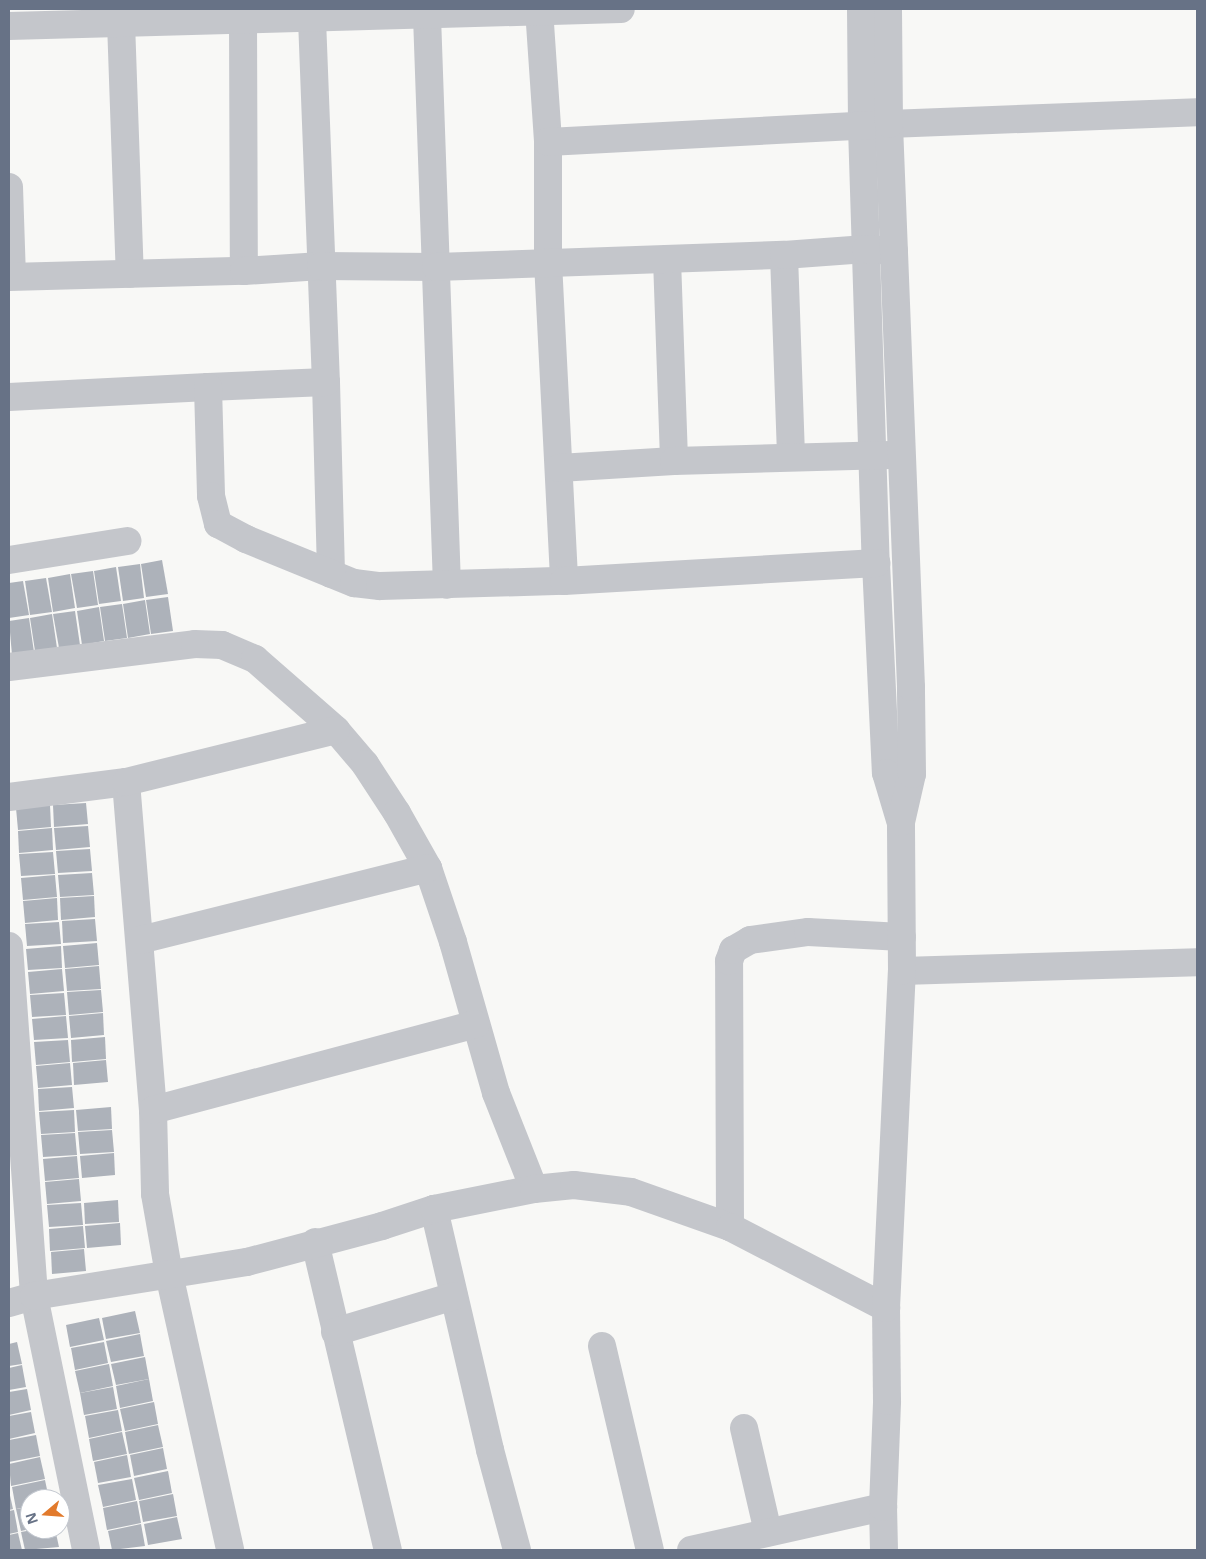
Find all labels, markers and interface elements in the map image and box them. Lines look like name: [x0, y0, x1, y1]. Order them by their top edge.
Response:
north arrow: [20, 1489, 70, 1539]
text: N: [20, 1510, 42, 1527]

